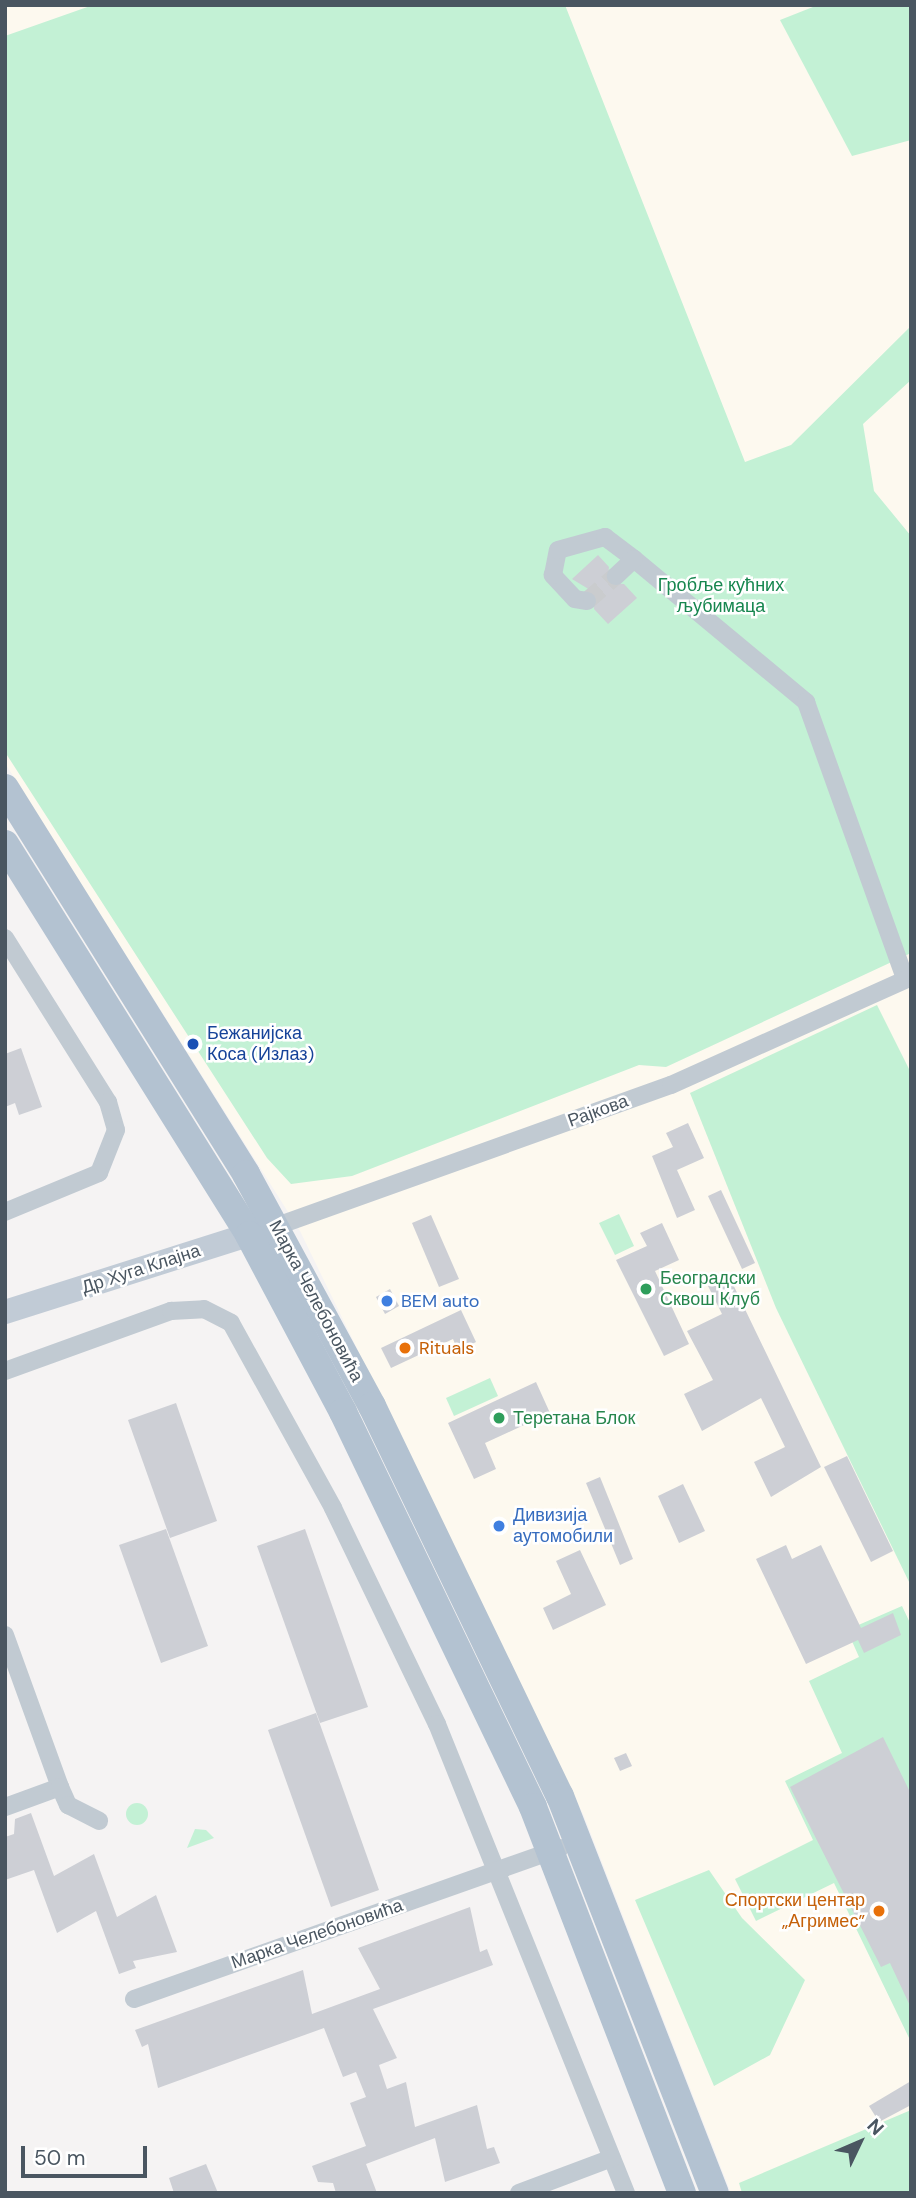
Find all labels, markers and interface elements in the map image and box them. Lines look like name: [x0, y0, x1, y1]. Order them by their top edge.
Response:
park label: Гробље кућних љубимаца: [658, 575, 784, 618]
place label: Бежанијска Коса (Излаз): [207, 1023, 314, 1066]
marker: Бежанијска Коса (Излаз): [185, 1036, 201, 1052]
street label: Рајкова: [565, 1090, 631, 1132]
street label: Марка Челебоновића: [264, 1217, 368, 1385]
street label: Др Хуга Клајна: [79, 1240, 203, 1298]
place label: Београдски Сквош Клуб: [660, 1268, 760, 1310]
marker: Београдски Сквош Клуб: [638, 1281, 654, 1297]
place label: BEM auto: [401, 1290, 480, 1312]
marker: BEM auto: [379, 1293, 395, 1309]
place label: Rituals: [419, 1337, 474, 1359]
marker: Rituals: [397, 1340, 413, 1356]
place label: Теретана Блок: [513, 1407, 635, 1429]
marker: Теретана Блок: [491, 1410, 507, 1426]
place label: Дивизија аутомобили: [513, 1505, 613, 1548]
marker: Дивизија аутомобили: [491, 1518, 507, 1534]
place label: Спортски центар „Агримес”: [725, 1890, 865, 1932]
street label: Марка Челебоновића: [228, 1895, 406, 1973]
marker: Спортски центар „Агримес”: [871, 1903, 887, 1919]
north arrow: [825, 2107, 895, 2177]
text: N: [862, 2113, 889, 2141]
scale bar: [24, 2132, 150, 2176]
text: 50 m: [34, 2144, 85, 2172]

